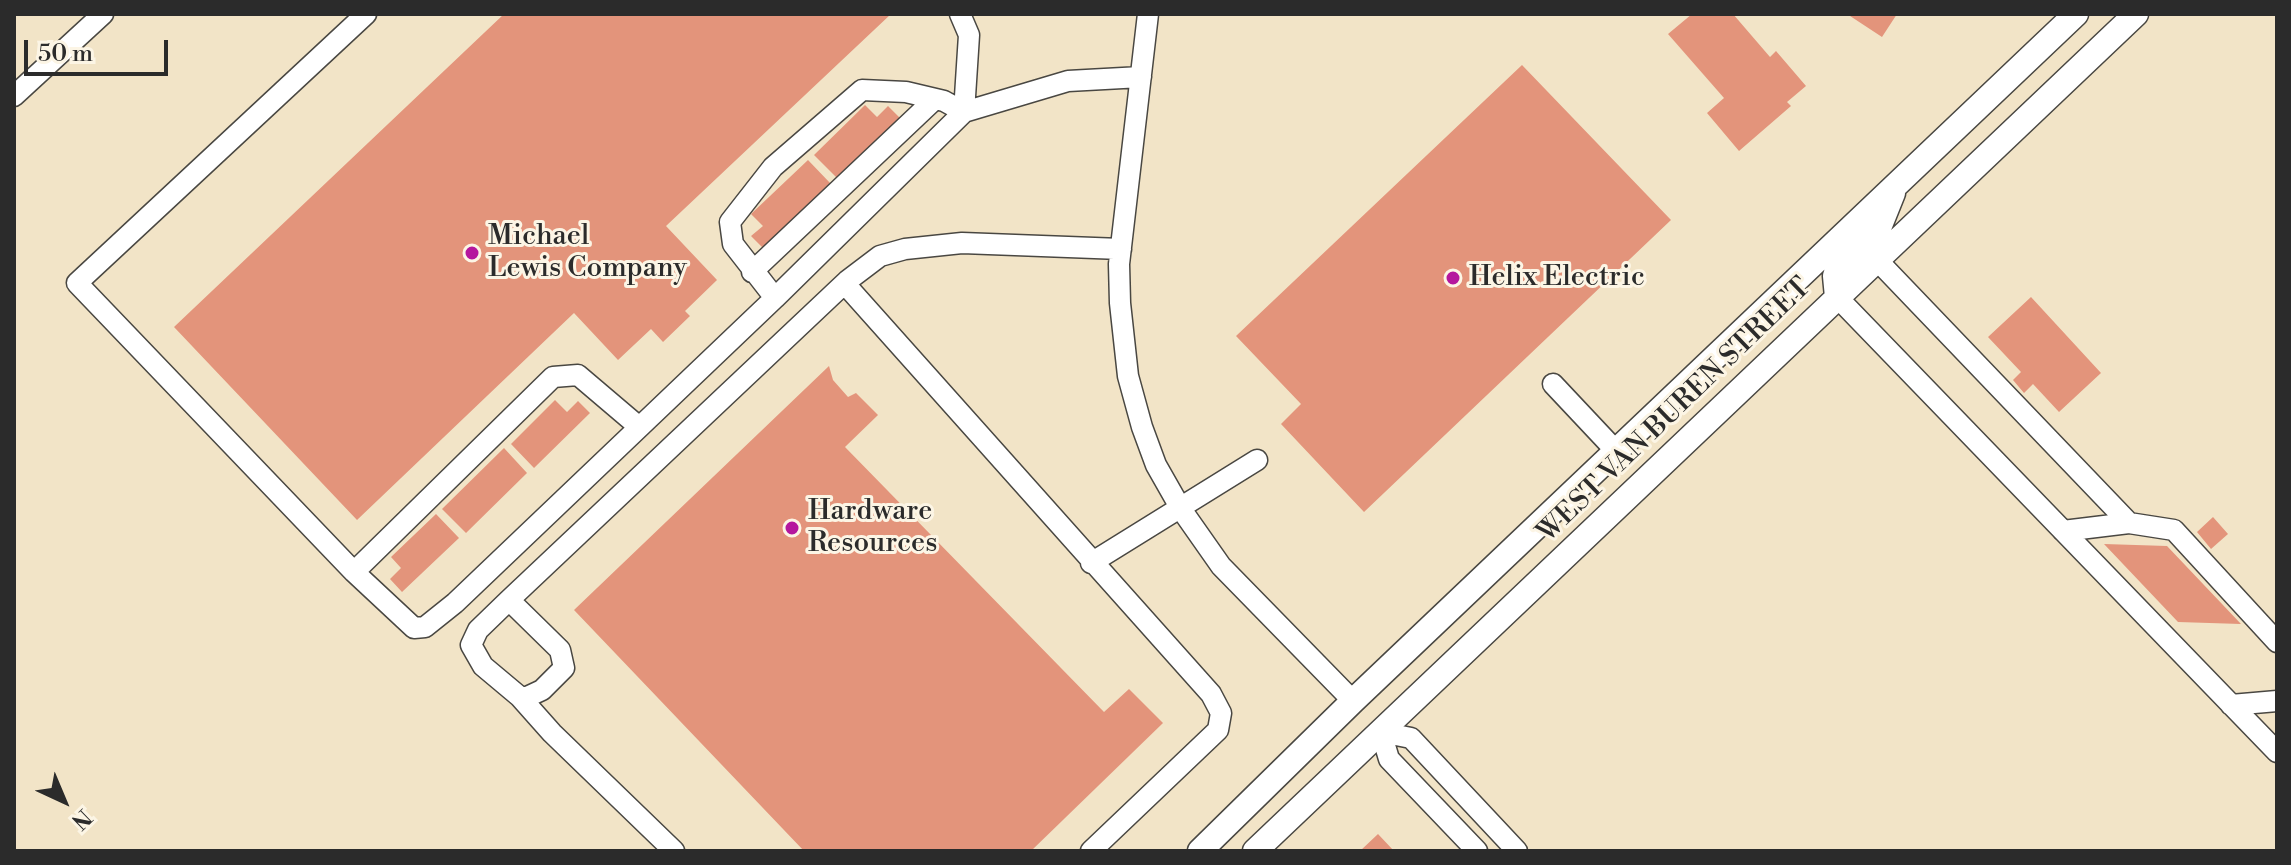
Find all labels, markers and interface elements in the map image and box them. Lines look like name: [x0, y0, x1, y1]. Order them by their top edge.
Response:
scale bar: [28, 24, 172, 74]
text: 50 m: [38, 39, 93, 69]
place label: Michael Lewis Company: [488, 220, 687, 286]
marker: Michael Lewis Company: [463, 244, 481, 262]
place label: Helix Electric: [1469, 261, 1645, 295]
marker: Helix Electric: [1444, 269, 1462, 287]
street label: WEST VAN BUREN STREET: [1532, 272, 1818, 550]
place label: Hardware Resources: [808, 495, 938, 561]
marker: Hardware Resources: [783, 519, 801, 537]
north arrow: [24, 761, 104, 841]
text: N: [65, 803, 97, 834]

